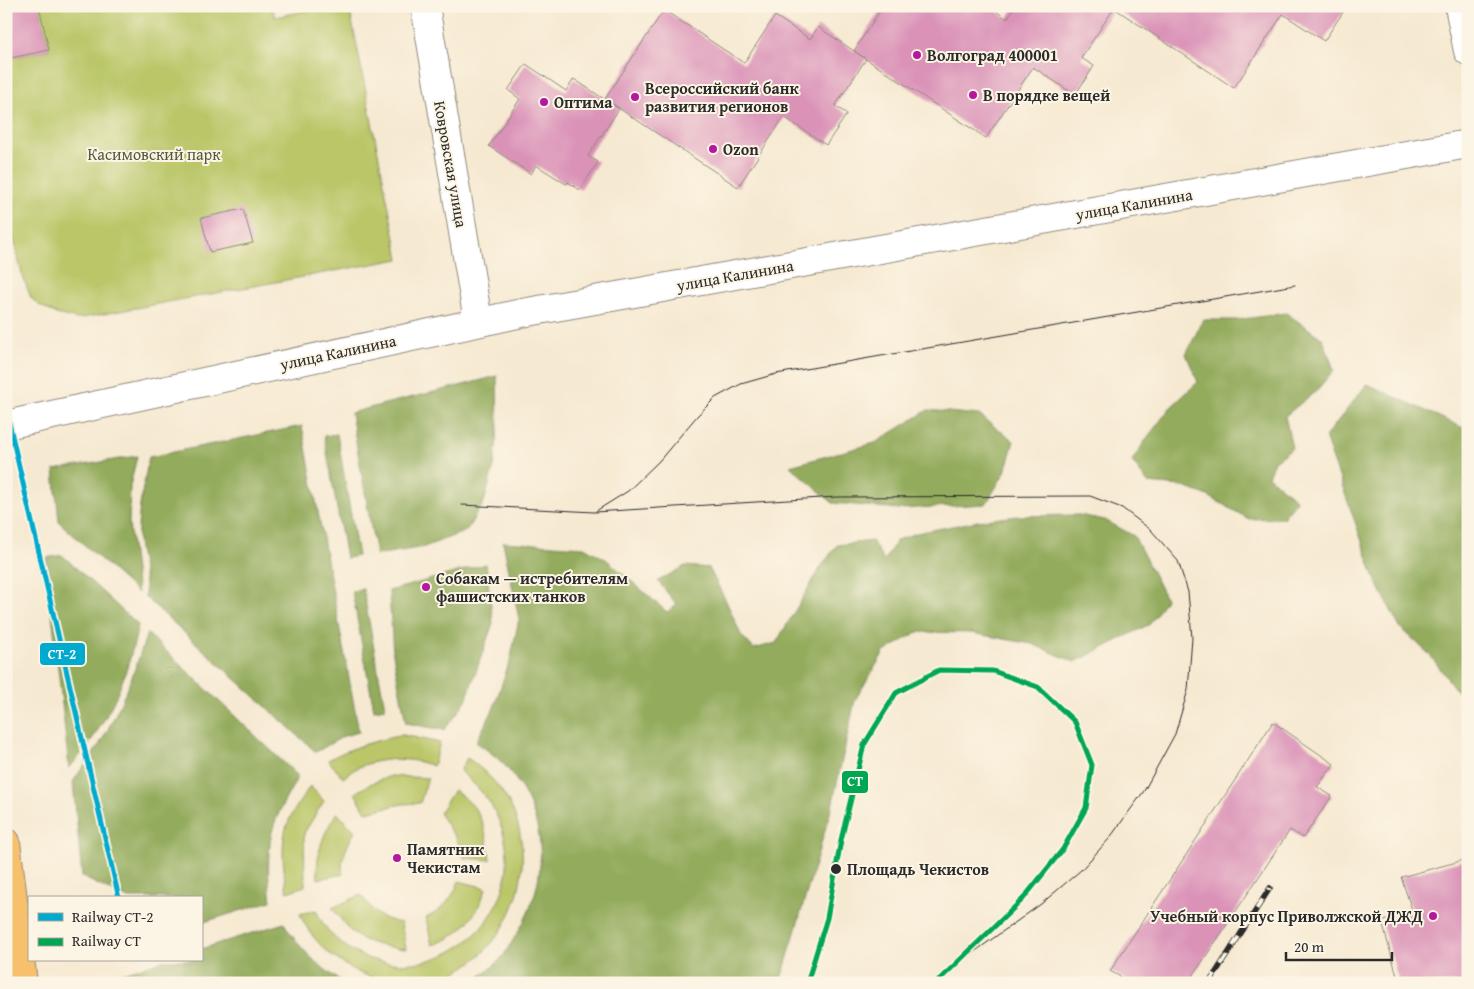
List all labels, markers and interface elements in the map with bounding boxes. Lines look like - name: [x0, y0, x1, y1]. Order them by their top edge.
- place label: Волгоград 400001: [927, 43, 1058, 67]
- marker: Волгоград 400001: [911, 49, 923, 61]
- place label: Всероссийский банк развития регионов: [645, 76, 799, 118]
- place label: В порядке вещей: [983, 83, 1110, 107]
- marker: В порядке вещей: [967, 89, 979, 101]
- place label: Оптима: [554, 90, 613, 114]
- marker: Всероссийский банк развития регионов: [629, 91, 641, 103]
- marker: Оптима: [538, 96, 550, 108]
- street label: Ковровская улица: [428, 99, 474, 230]
- place label: Ozon: [723, 137, 759, 161]
- park label: Касимовский парк: [87, 142, 221, 166]
- marker: Ozon: [707, 143, 719, 155]
- street label: улица Калинина: [1073, 182, 1195, 226]
- street label: улица Калинина: [674, 253, 796, 297]
- street label: улица Калинина: [277, 328, 399, 376]
- place label: Собакам — истребителям фашистских танков: [436, 566, 628, 608]
- marker: Собакам — истребителям фашистских танков: [420, 581, 432, 593]
- line badge: СТ-2: [39, 642, 86, 666]
- text: СТ-2: [48, 644, 76, 664]
- line badge: СТ: [841, 770, 869, 794]
- text: СТ: [847, 771, 864, 791]
- place label: Памятник Чекистам: [407, 837, 485, 879]
- marker: Памятник Чекистам: [391, 852, 403, 864]
- place label: Площадь Чекистов: [847, 857, 989, 881]
- marker: Площадь Чекистов: [829, 862, 843, 876]
- legend: [28, 896, 202, 962]
- place label: Учебный корпус Приволжской ДЖД: [1150, 904, 1423, 928]
- text: Railway СТ-2: [72, 906, 153, 927]
- marker: Учебный корпус Приволжской ДЖД: [1427, 910, 1439, 922]
- scale bar: [1286, 929, 1393, 961]
- text: Railway СТ: [72, 930, 142, 951]
- text: 20 m: [1294, 936, 1325, 957]

